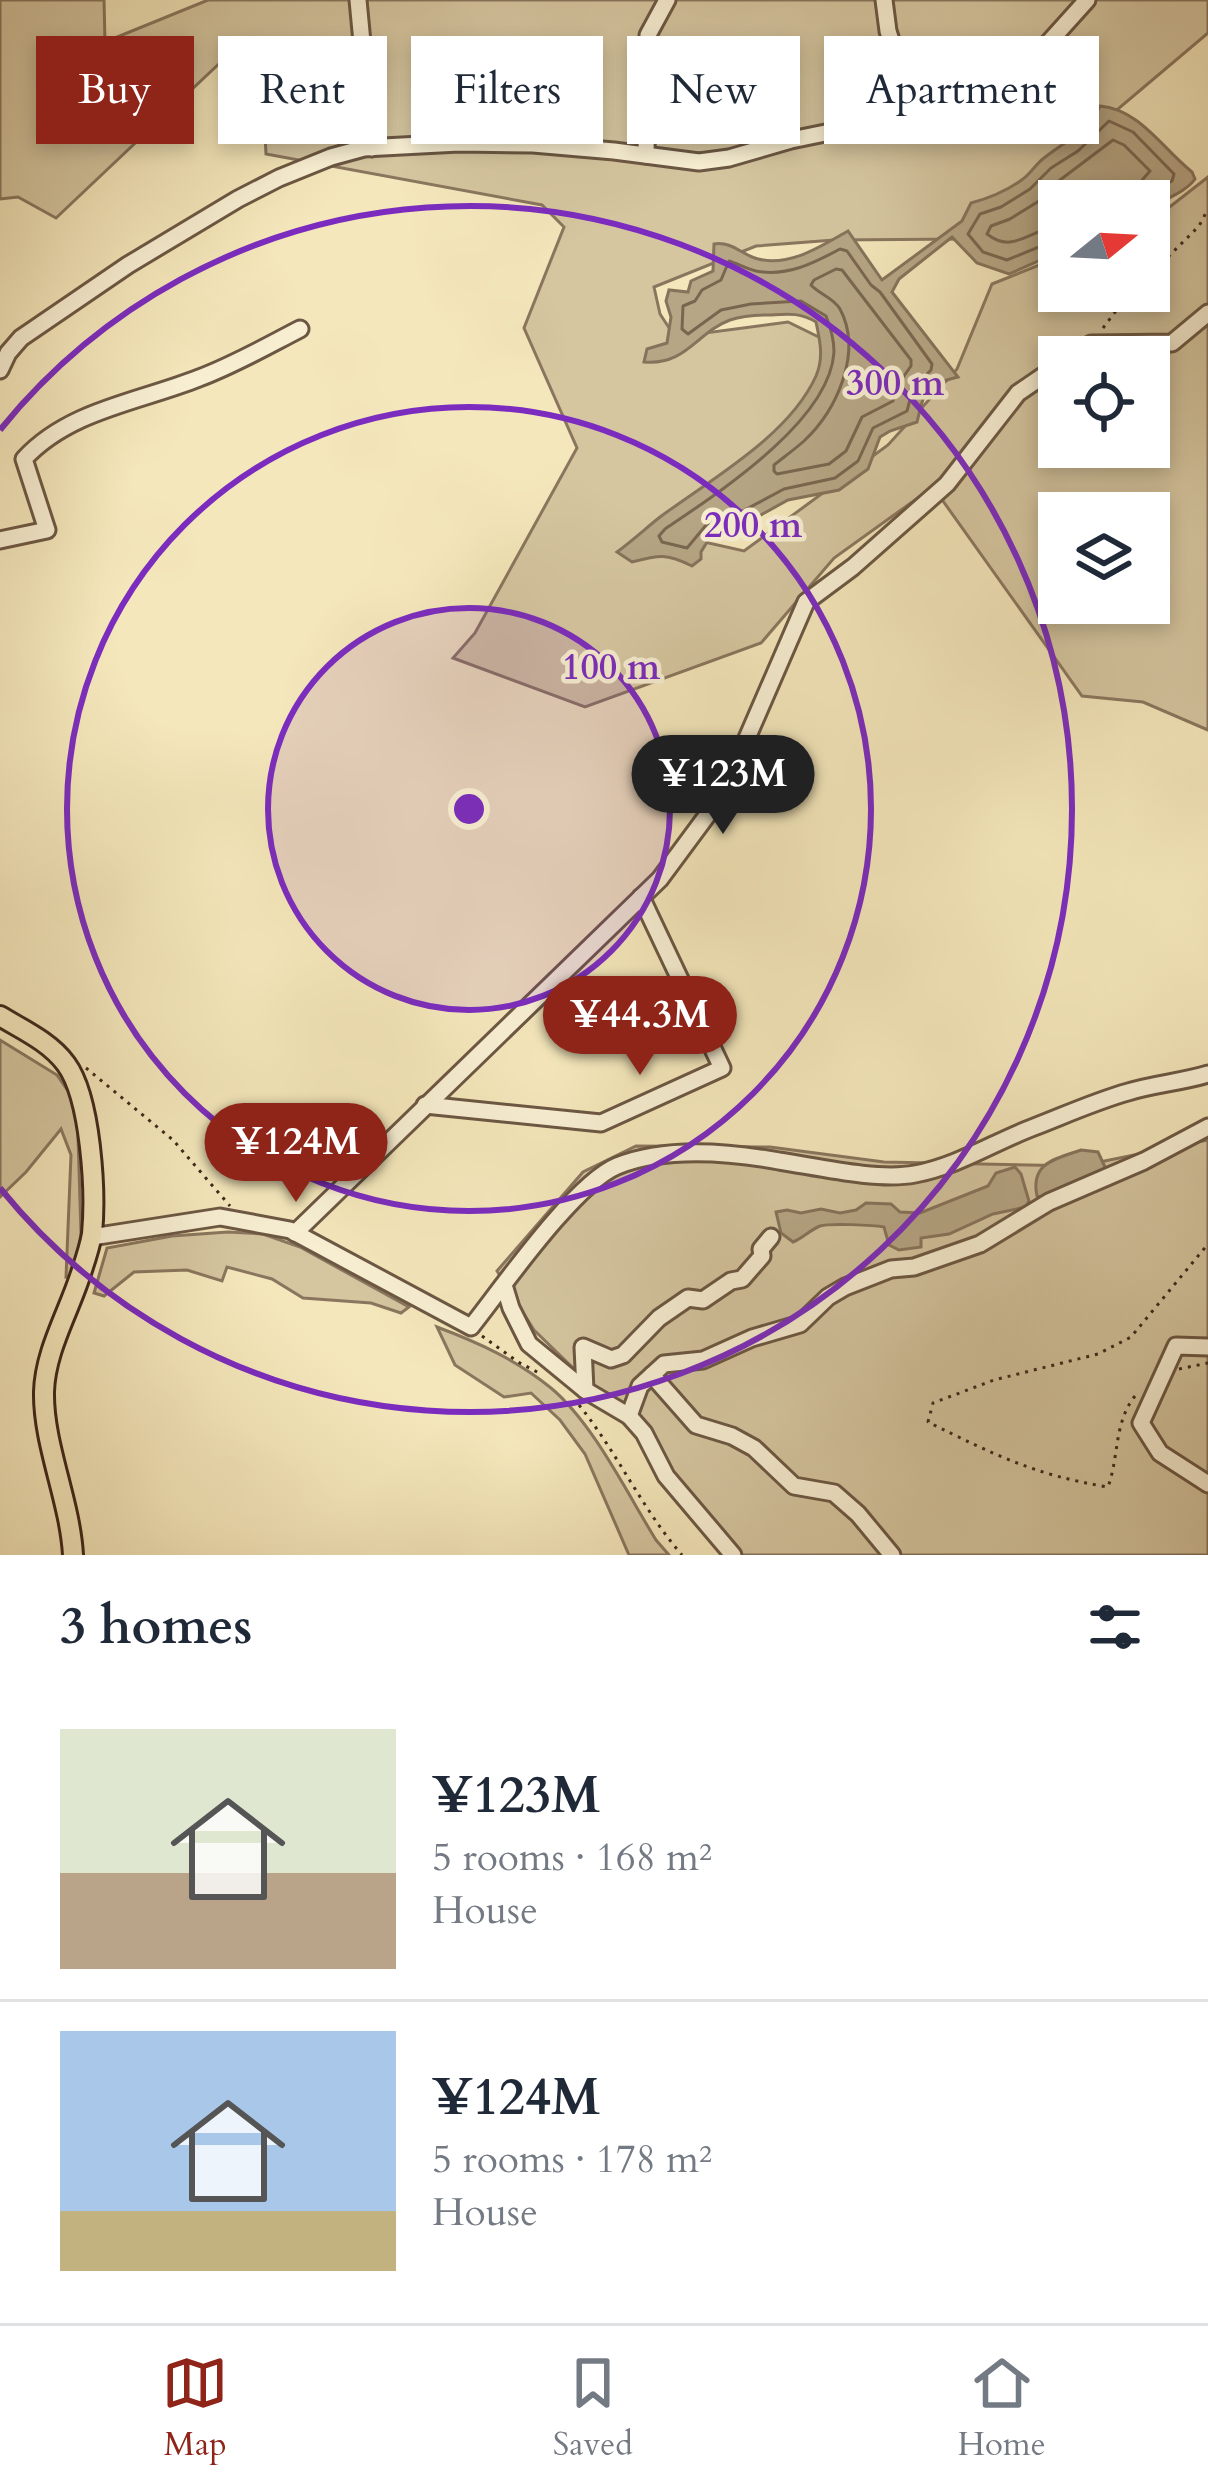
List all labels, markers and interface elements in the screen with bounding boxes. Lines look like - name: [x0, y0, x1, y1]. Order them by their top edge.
- chip: Buy: [36, 36, 194, 144]
- chip: Rent: [218, 36, 387, 144]
- chip: Filters: [411, 36, 603, 144]
- chip: New: [627, 36, 800, 144]
- chip: Apartment: [824, 36, 1099, 144]
- north arrow: [1038, 180, 1170, 312]
- map controls: [1038, 180, 1170, 624]
- button: locate: [1038, 336, 1170, 468]
- text: 300 m: [846, 359, 945, 408]
- button: layers: [1038, 492, 1170, 624]
- text: 200 m: [704, 501, 803, 550]
- text: 100 m: [562, 643, 661, 692]
- pin: ¥123M: [639, 735, 807, 837]
- text: ¥123M: [659, 747, 787, 800]
- centre of rings: [448, 788, 490, 830]
- pin: ¥44.3M: [542, 976, 738, 1078]
- text: ¥44.3M: [570, 988, 710, 1041]
- pin: ¥124M: [212, 1103, 380, 1205]
- text: ¥124M: [232, 1115, 360, 1168]
- text: 3 homes: [60, 1592, 252, 1662]
- icon: filters: [1082, 1594, 1148, 1660]
- text: ¥123M: [432, 1761, 601, 1831]
- icon: home: [156, 1777, 300, 1921]
- text: 5 rooms · 168 m²: [432, 1831, 712, 1884]
- text: House: [432, 1884, 538, 1937]
- text: ¥124M: [432, 2063, 601, 2133]
- icon: home: [156, 2079, 300, 2223]
- text: 5 rooms · 178 m²: [432, 2133, 712, 2186]
- text: House: [432, 2186, 538, 2239]
- tab: Map: [162, 2350, 228, 2467]
- tab: Saved: [553, 2350, 633, 2467]
- tab: Home: [957, 2350, 1046, 2467]

